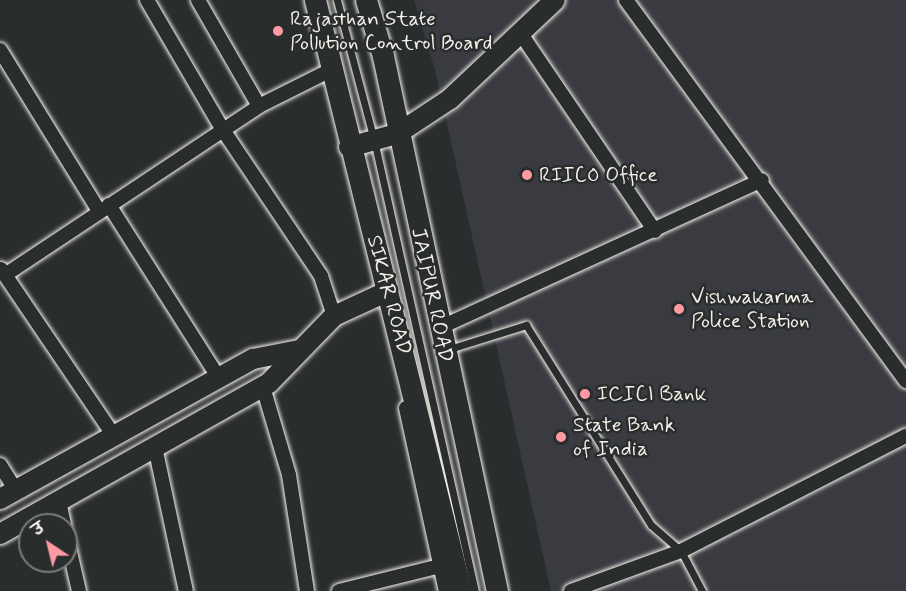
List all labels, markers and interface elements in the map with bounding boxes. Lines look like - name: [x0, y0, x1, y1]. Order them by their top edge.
- place label: Rajasthan State Pollution Control Board: [290, 6, 489, 56]
- marker: Rajasthan State Pollution Control Board: [271, 24, 285, 38]
- place label: RIICO Office: [539, 162, 658, 188]
- marker: RIICO Office: [520, 168, 534, 182]
- street label: JAIPUR ROAD: [405, 225, 459, 365]
- street label: SIKAR ROAD: [361, 232, 417, 358]
- place label: Vishwakarma Police Station: [691, 284, 813, 334]
- marker: Vishwakarma Police Station: [672, 302, 686, 316]
- place label: ICICI Bank: [597, 381, 706, 407]
- marker: ICICI Bank: [578, 387, 592, 401]
- place label: State Bank of India: [573, 412, 673, 462]
- marker: State Bank of India: [554, 430, 568, 444]
- north arrow: [18, 513, 78, 573]
- text: उ: [28, 518, 49, 541]

